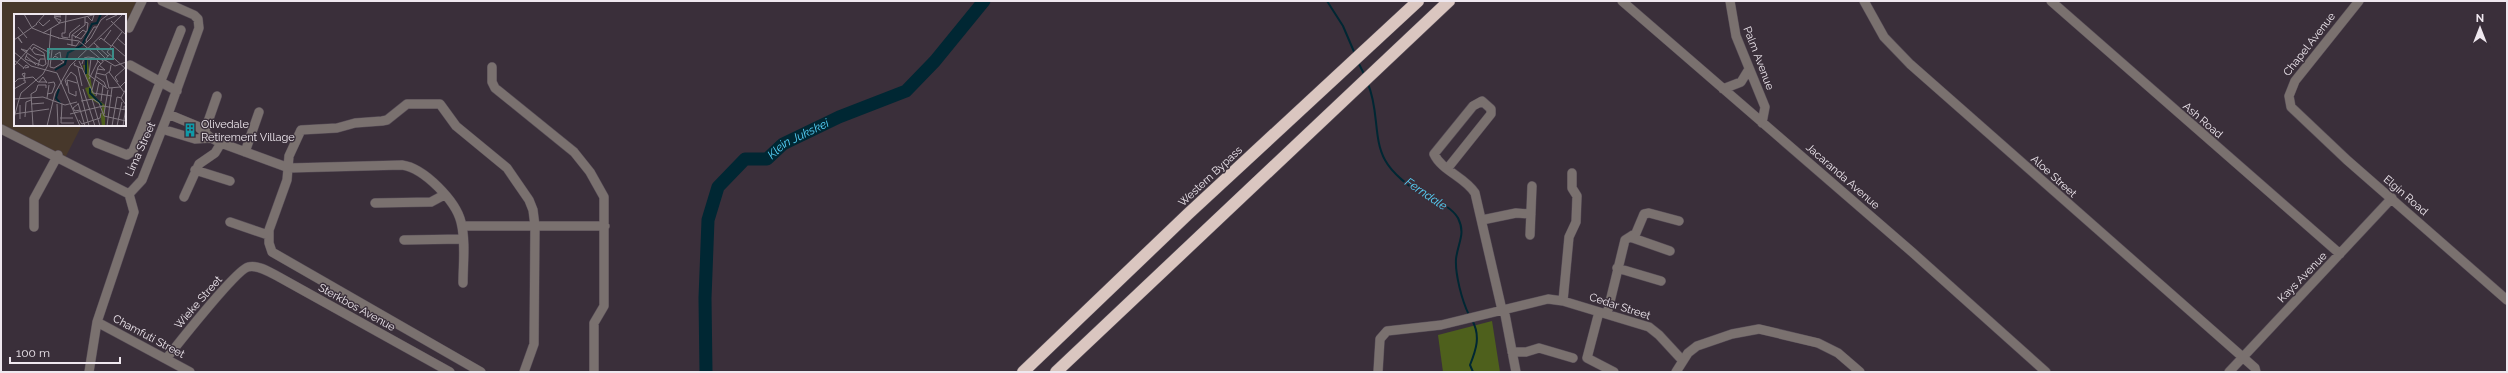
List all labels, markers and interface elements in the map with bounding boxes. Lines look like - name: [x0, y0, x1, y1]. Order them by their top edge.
- north arrow: [2460, 8, 2500, 48]
- street label: Chapel Avenue: [2281, 10, 2339, 79]
- text: N: [2476, 12, 2484, 25]
- inset map: [14, 14, 126, 126]
- street label: Palm Avenue: [1740, 25, 1777, 92]
- street label: Ash Road: [2180, 100, 2225, 141]
- water label: Klein Jukskei: [765, 116, 831, 162]
- place label: Olivedale Retirement Village: [201, 118, 295, 144]
- street label: Lima Street: [123, 120, 158, 178]
- building icon: Olivedale Retirement Village: [182, 122, 198, 138]
- street label: Jacaranda Avenue: [1803, 141, 1883, 212]
- street label: Western Bypass: [1176, 144, 1245, 209]
- street label: Aloe Street: [2028, 153, 2079, 200]
- street label: Elgin Road: [2381, 173, 2431, 218]
- water label: Ferndale: [1402, 175, 1450, 213]
- street label: Kays Avenue: [2275, 249, 2330, 305]
- street label: Wieke Street: [172, 273, 225, 331]
- street label: Sterkbos Avenue: [316, 281, 398, 334]
- street label: Cedar Street: [1588, 290, 1652, 323]
- street label: Chamfuti Street: [111, 312, 187, 361]
- scale bar: [10, 339, 120, 365]
- text: 100 m: [16, 346, 50, 360]

